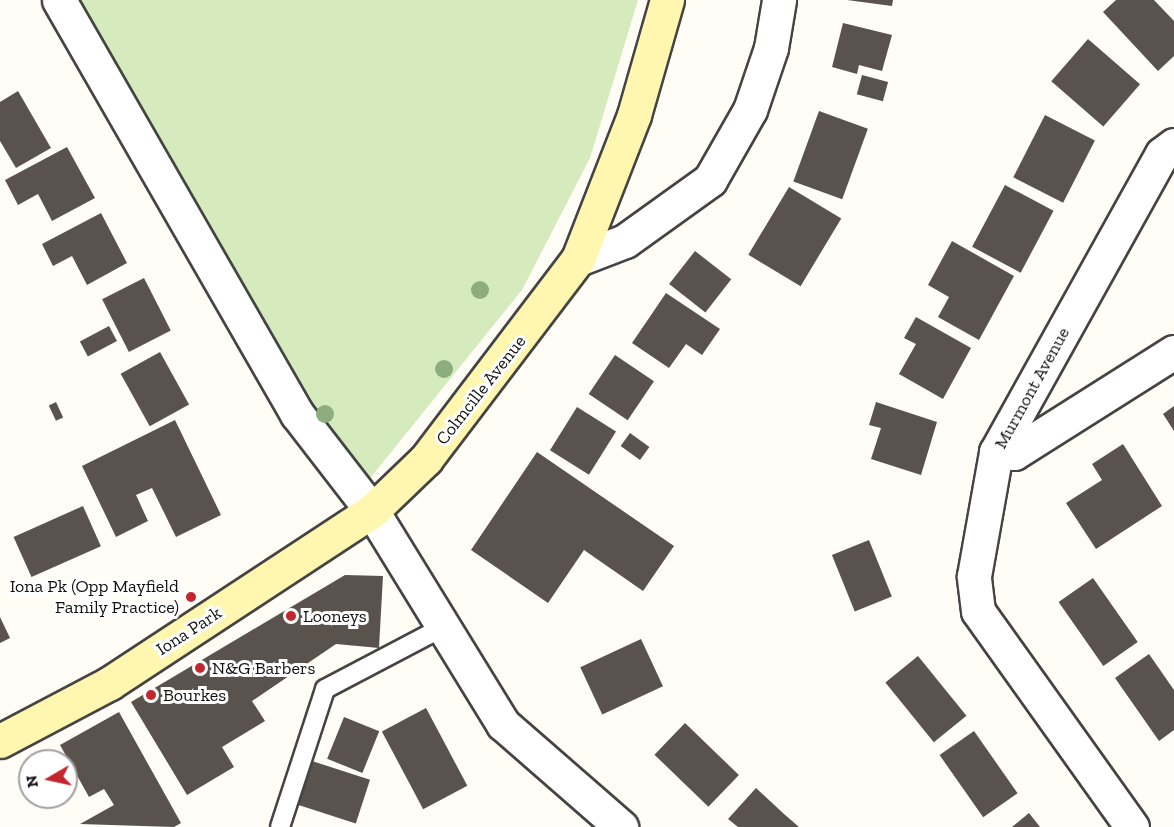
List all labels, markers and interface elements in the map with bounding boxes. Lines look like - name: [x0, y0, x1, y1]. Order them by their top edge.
- street label: Murmont Avenue: [990, 323, 1074, 453]
- street label: Colmcille Avenue: [431, 331, 531, 449]
- place label: Iona Pk (Opp Mayfield Family Practice): [10, 576, 179, 618]
- marker: Iona Pk (Opp Mayfield Family Practice): [184, 590, 198, 604]
- street label: Iona Park: [152, 602, 226, 660]
- place label: Looneys: [303, 605, 367, 627]
- marker: Looneys: [284, 609, 298, 623]
- place label: N&G Barbers: [212, 657, 315, 679]
- marker: N&G Barbers: [193, 661, 207, 675]
- place label: Bourkes: [163, 684, 226, 706]
- marker: Bourkes: [144, 688, 158, 702]
- north arrow: [18, 749, 78, 809]
- text: N: [21, 774, 42, 789]

